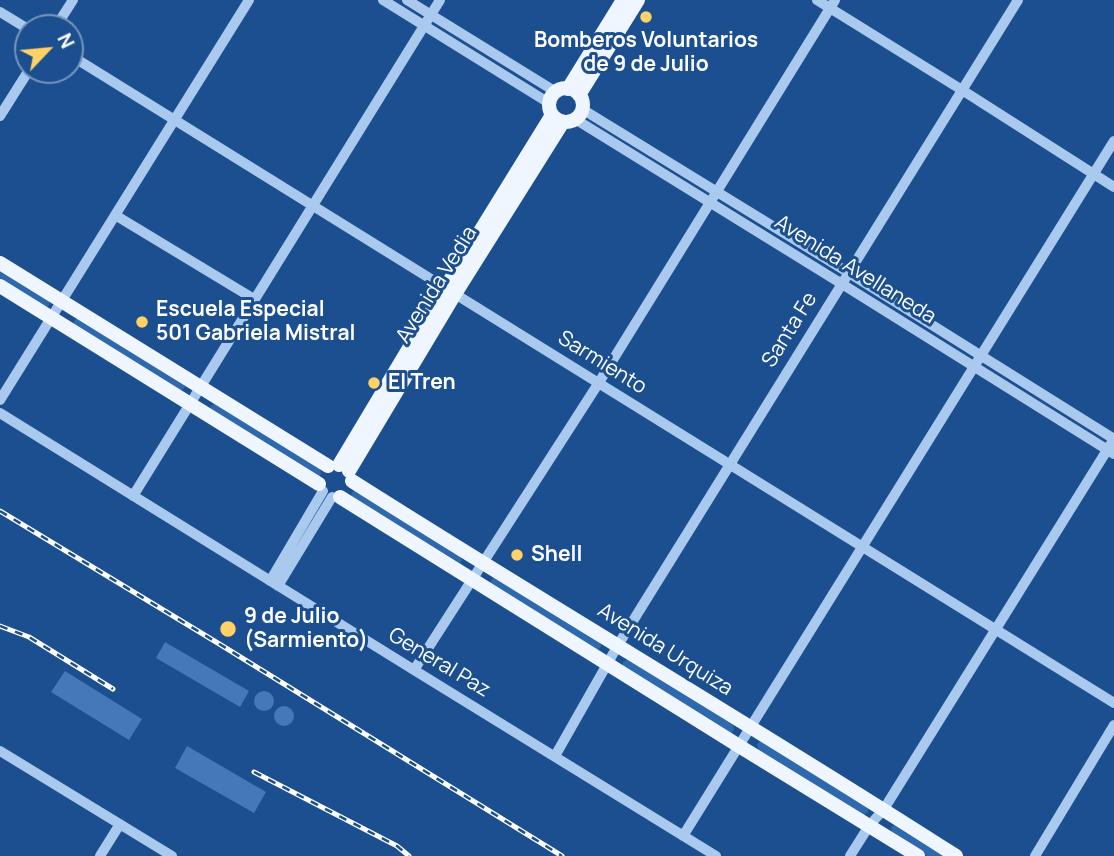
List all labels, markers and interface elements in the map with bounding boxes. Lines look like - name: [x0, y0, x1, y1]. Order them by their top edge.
- marker: Bomberos Voluntarios de 9 de Julio: [638, 9, 654, 25]
- north arrow: [14, 14, 84, 84]
- place label: Bomberos Voluntarios de 9 de Julio: [534, 28, 758, 78]
- text: N: [51, 29, 81, 53]
- street label: Avenida Avellaneda: [770, 210, 940, 330]
- street label: Avenida Vedia: [391, 222, 483, 348]
- street label: Santa Fe: [757, 288, 823, 372]
- place label: Escuela Especial 501 Gabriela Mistral: [156, 297, 355, 347]
- marker: Escuela Especial 501 Gabriela Mistral: [134, 314, 150, 330]
- street label: Sarmiento: [553, 326, 651, 400]
- place label: El Tren: [388, 370, 456, 396]
- marker: El Tren: [366, 375, 382, 391]
- place label: Shell: [531, 542, 582, 568]
- marker: Shell: [509, 547, 525, 563]
- street label: Avenida Urquiza: [593, 598, 737, 702]
- place label: 9 de Julio (Sarmiento): [244, 604, 368, 654]
- marker: 9 de Julio (Sarmiento): [218, 619, 238, 639]
- street label: General Paz: [384, 623, 494, 703]

